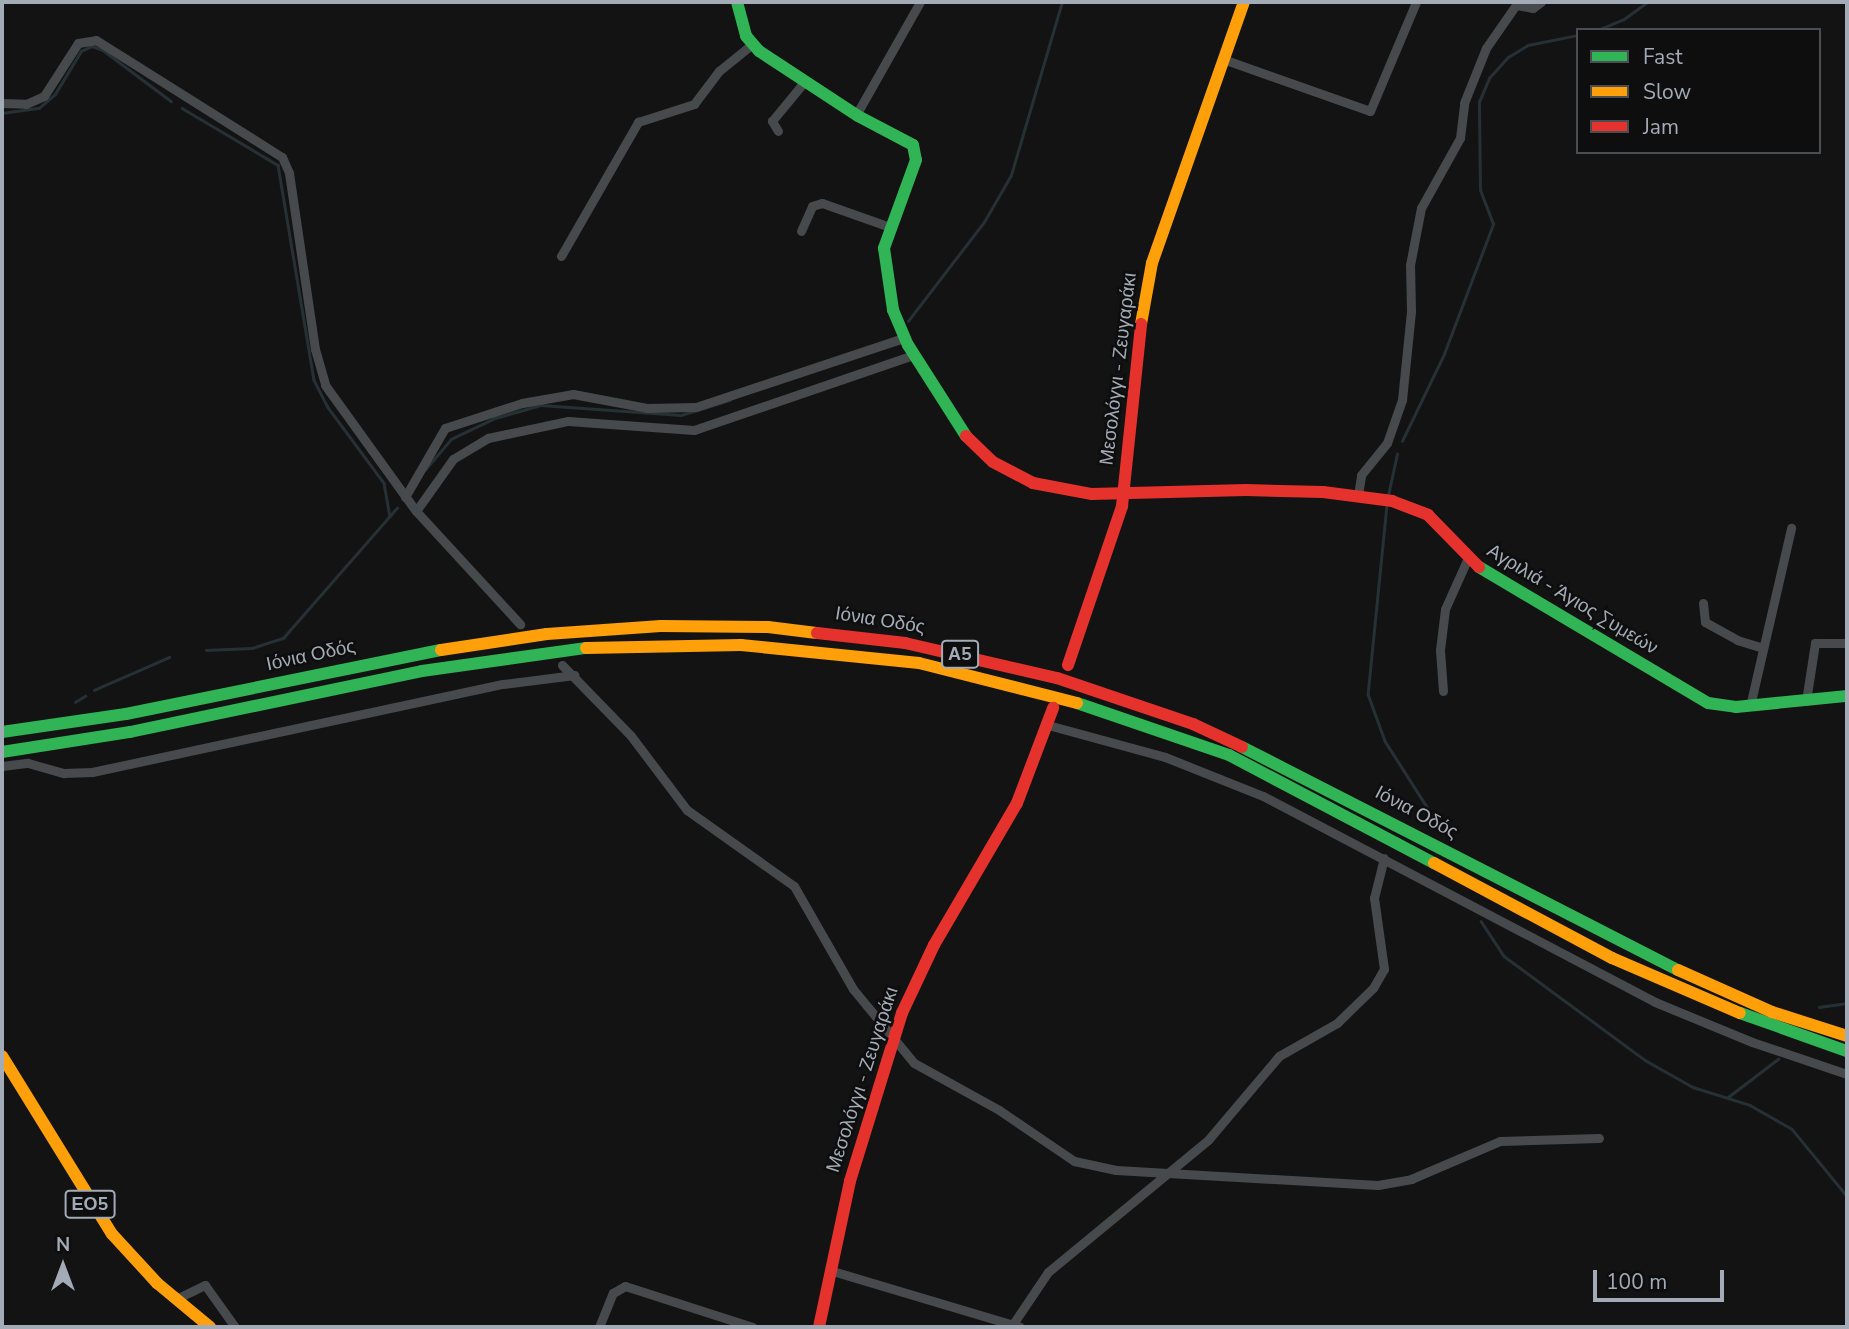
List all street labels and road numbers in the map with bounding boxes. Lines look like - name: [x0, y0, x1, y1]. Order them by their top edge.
- street label: Μεσολόγγι - Ζευγαράκι: [1096, 272, 1142, 466]
- street label: Αγριλιά - Άγιος Συμεών: [1482, 540, 1662, 660]
- street label: Ιόνια Οδός: [834, 603, 926, 639]
- street label: Ιόνια Οδός: [264, 635, 358, 677]
- road number: Α5: [941, 640, 979, 668]
- street label: Ιόνια Οδός: [1371, 782, 1461, 844]
- street label: Μεσολόγγι - Ζευγαράκι: [822, 984, 904, 1176]
- road number: ΕΟ5: [64, 1190, 116, 1218]

